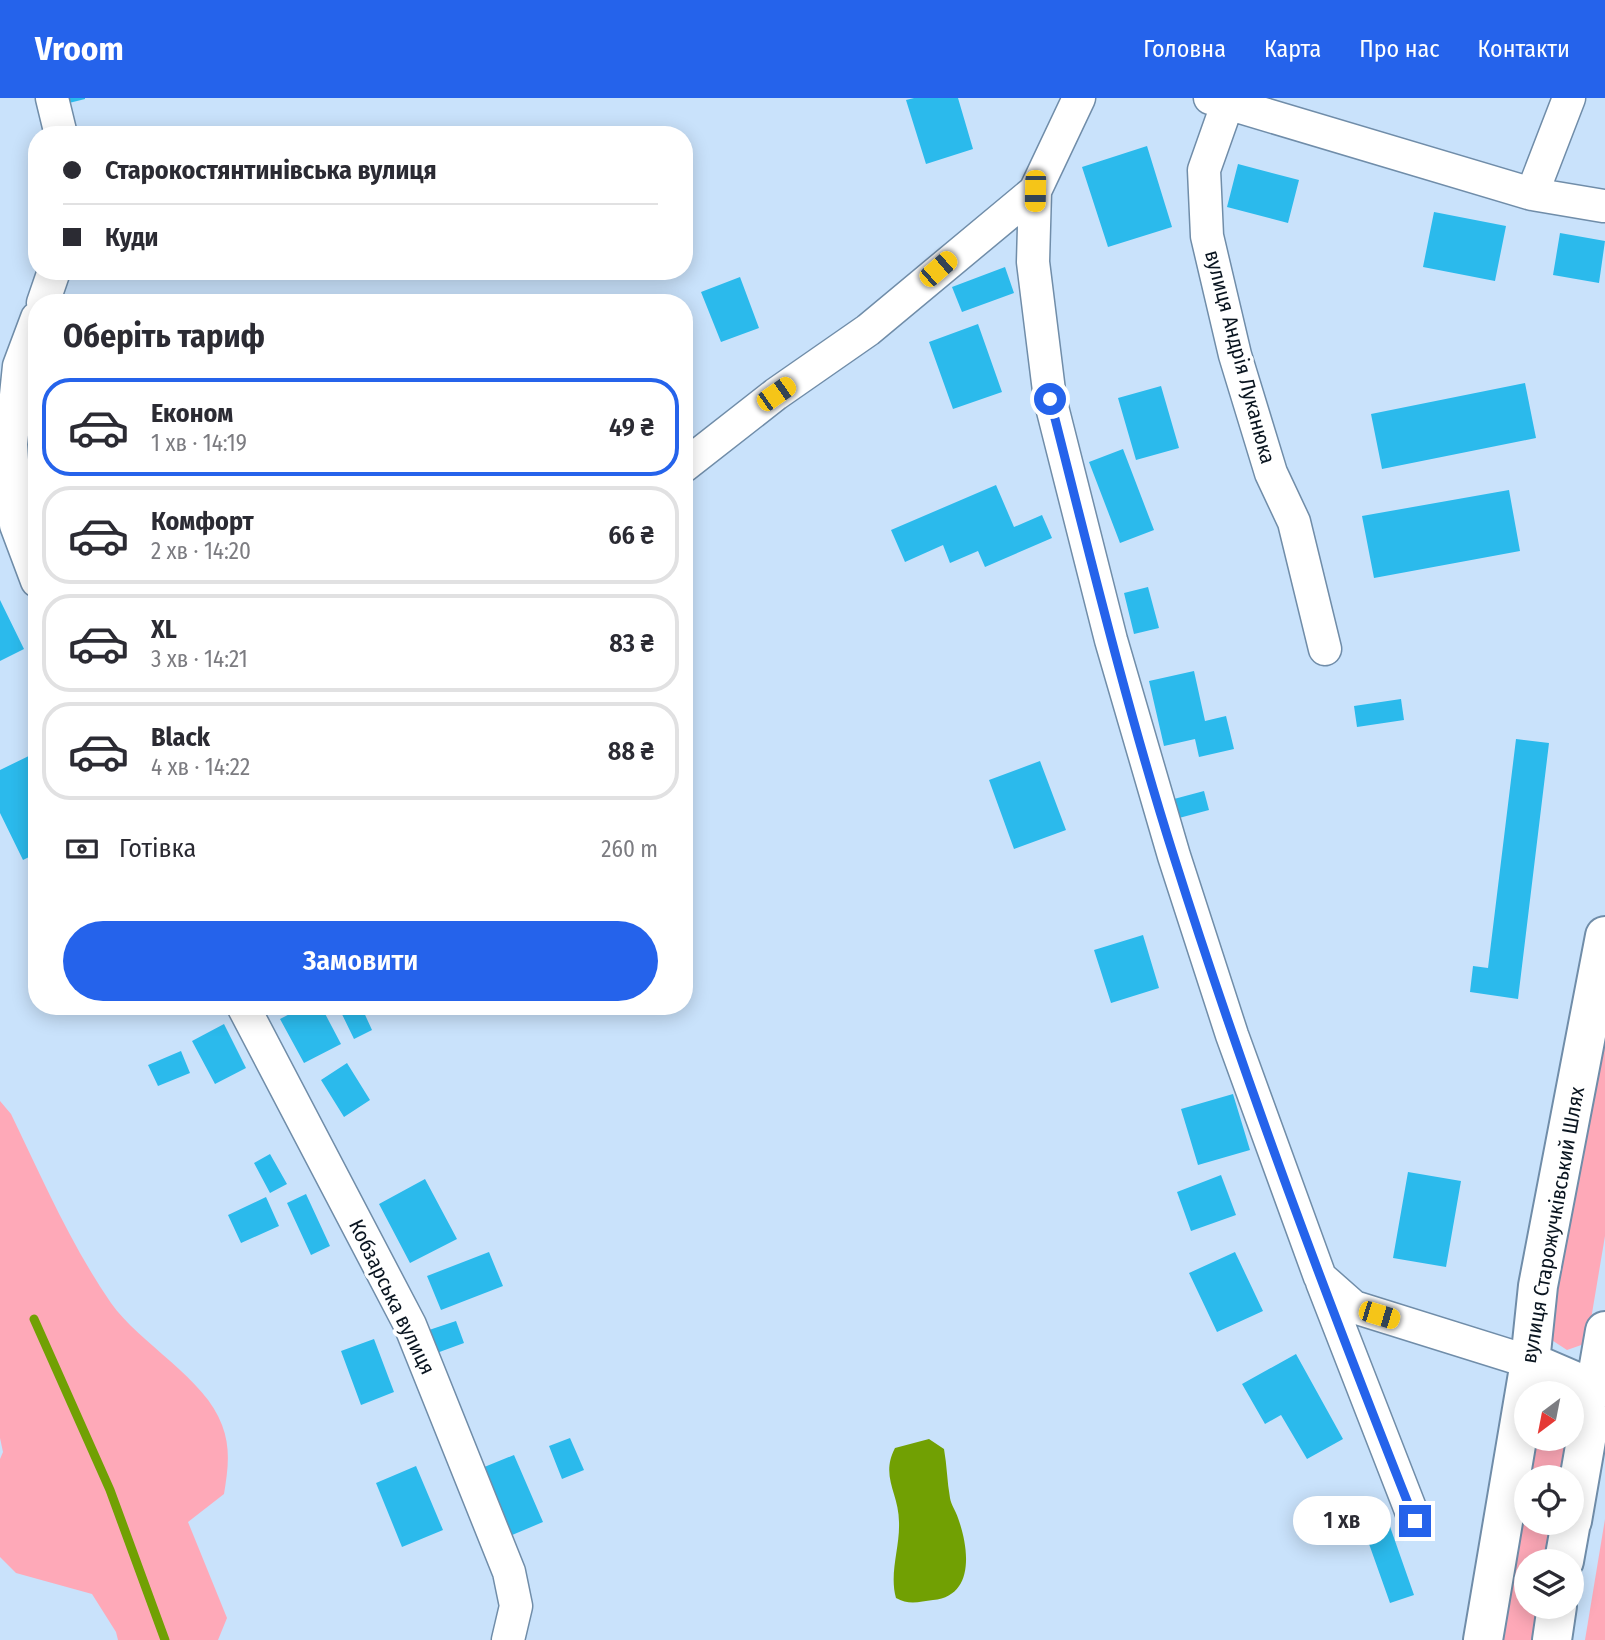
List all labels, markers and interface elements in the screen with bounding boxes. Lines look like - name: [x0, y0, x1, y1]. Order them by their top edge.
- text: Vroom: [35, 29, 124, 69]
- text: Головна: [1143, 35, 1226, 63]
- text: Карта: [1264, 35, 1321, 63]
- text: Про нас: [1359, 35, 1440, 63]
- text: Контакти: [1478, 35, 1570, 63]
- text: Старокостянтинівська вулиця: [105, 155, 437, 186]
- car: [1025, 170, 1046, 212]
- text: Куди: [105, 222, 158, 253]
- car: [916, 247, 961, 291]
- street label: вулиця Андрія Луканюка: [1199, 247, 1281, 467]
- text: Оберіть тариф: [63, 317, 265, 355]
- car: [753, 373, 800, 415]
- route start: [1034, 383, 1066, 415]
- icon: car: [67, 396, 130, 459]
- text: Економ: [151, 398, 233, 429]
- text: 49 ₴: [609, 412, 654, 443]
- text: 1 хв · 14:19: [151, 429, 247, 457]
- icon: car: [67, 504, 130, 567]
- text: Комфорт: [151, 506, 254, 537]
- text: 66 ₴: [608, 520, 654, 551]
- text: 2 хв · 14:20: [151, 537, 251, 565]
- icon: car: [67, 612, 130, 675]
- text: XL: [151, 614, 177, 645]
- text: 83 ₴: [609, 628, 654, 659]
- text: 3 хв · 14:21: [151, 645, 248, 673]
- icon: car: [67, 720, 130, 783]
- text: Black: [151, 722, 210, 753]
- text: 88 ₴: [608, 736, 654, 767]
- text: 4 хв · 14:22: [151, 753, 250, 781]
- icon: cash: [63, 830, 101, 868]
- text: Готівка: [119, 833, 196, 864]
- text: 260 m: [601, 835, 658, 863]
- button: Замовити: [63, 921, 658, 1001]
- street label: вулиця Старожучківський Шлях: [1516, 1084, 1590, 1365]
- street label: Кобзарська вулиця: [343, 1215, 441, 1379]
- car: [1356, 1299, 1403, 1331]
- north arrow: [1514, 1381, 1584, 1451]
- map controls: [1514, 1381, 1584, 1619]
- button: locate: [1514, 1465, 1584, 1535]
- callout: 1 хв: [1292, 1496, 1390, 1546]
- route end: [1399, 1505, 1431, 1537]
- text: 1 хв: [1324, 1506, 1360, 1534]
- button: layers: [1514, 1549, 1584, 1619]

